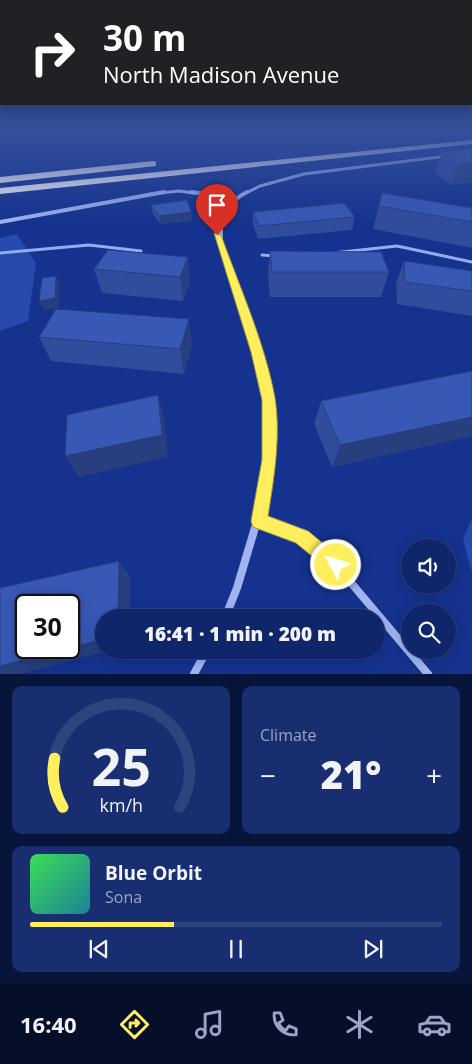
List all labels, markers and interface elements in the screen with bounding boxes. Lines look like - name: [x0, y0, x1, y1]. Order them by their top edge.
- text: 30 m: [103, 14, 186, 61]
- icon: right: [20, 20, 85, 85]
- text: North Madison Avenue: [103, 59, 339, 89]
- pin: [196, 184, 238, 235]
- icon: arrive: [203, 191, 231, 219]
- position arrow: [309, 538, 361, 590]
- map controls: [401, 539, 456, 659]
- button: sound: [401, 539, 456, 594]
- speed limit sign: 30: [15, 594, 80, 659]
- button: search: [401, 604, 456, 659]
- text: 16:41 · 1 min · 200 m: [144, 621, 336, 647]
- text: Climate: [260, 724, 317, 746]
- text: 25: [91, 730, 151, 801]
- text: 21°: [321, 748, 381, 800]
- text: −: [260, 756, 276, 794]
- text: +: [426, 756, 442, 794]
- text: km/h: [99, 793, 143, 817]
- text: Blue Orbit: [105, 860, 202, 886]
- text: Sona: [105, 886, 142, 908]
- icon: previous: [85, 935, 113, 963]
- icon: pause: [222, 935, 250, 963]
- icon: next: [359, 935, 387, 963]
- icon: directions: [117, 1007, 152, 1042]
- icon: music: [192, 1007, 227, 1042]
- icon: phone: [267, 1007, 302, 1042]
- icon: climate: [342, 1007, 377, 1042]
- icon: car: [417, 1007, 452, 1042]
- text: 16:40: [20, 1009, 77, 1039]

